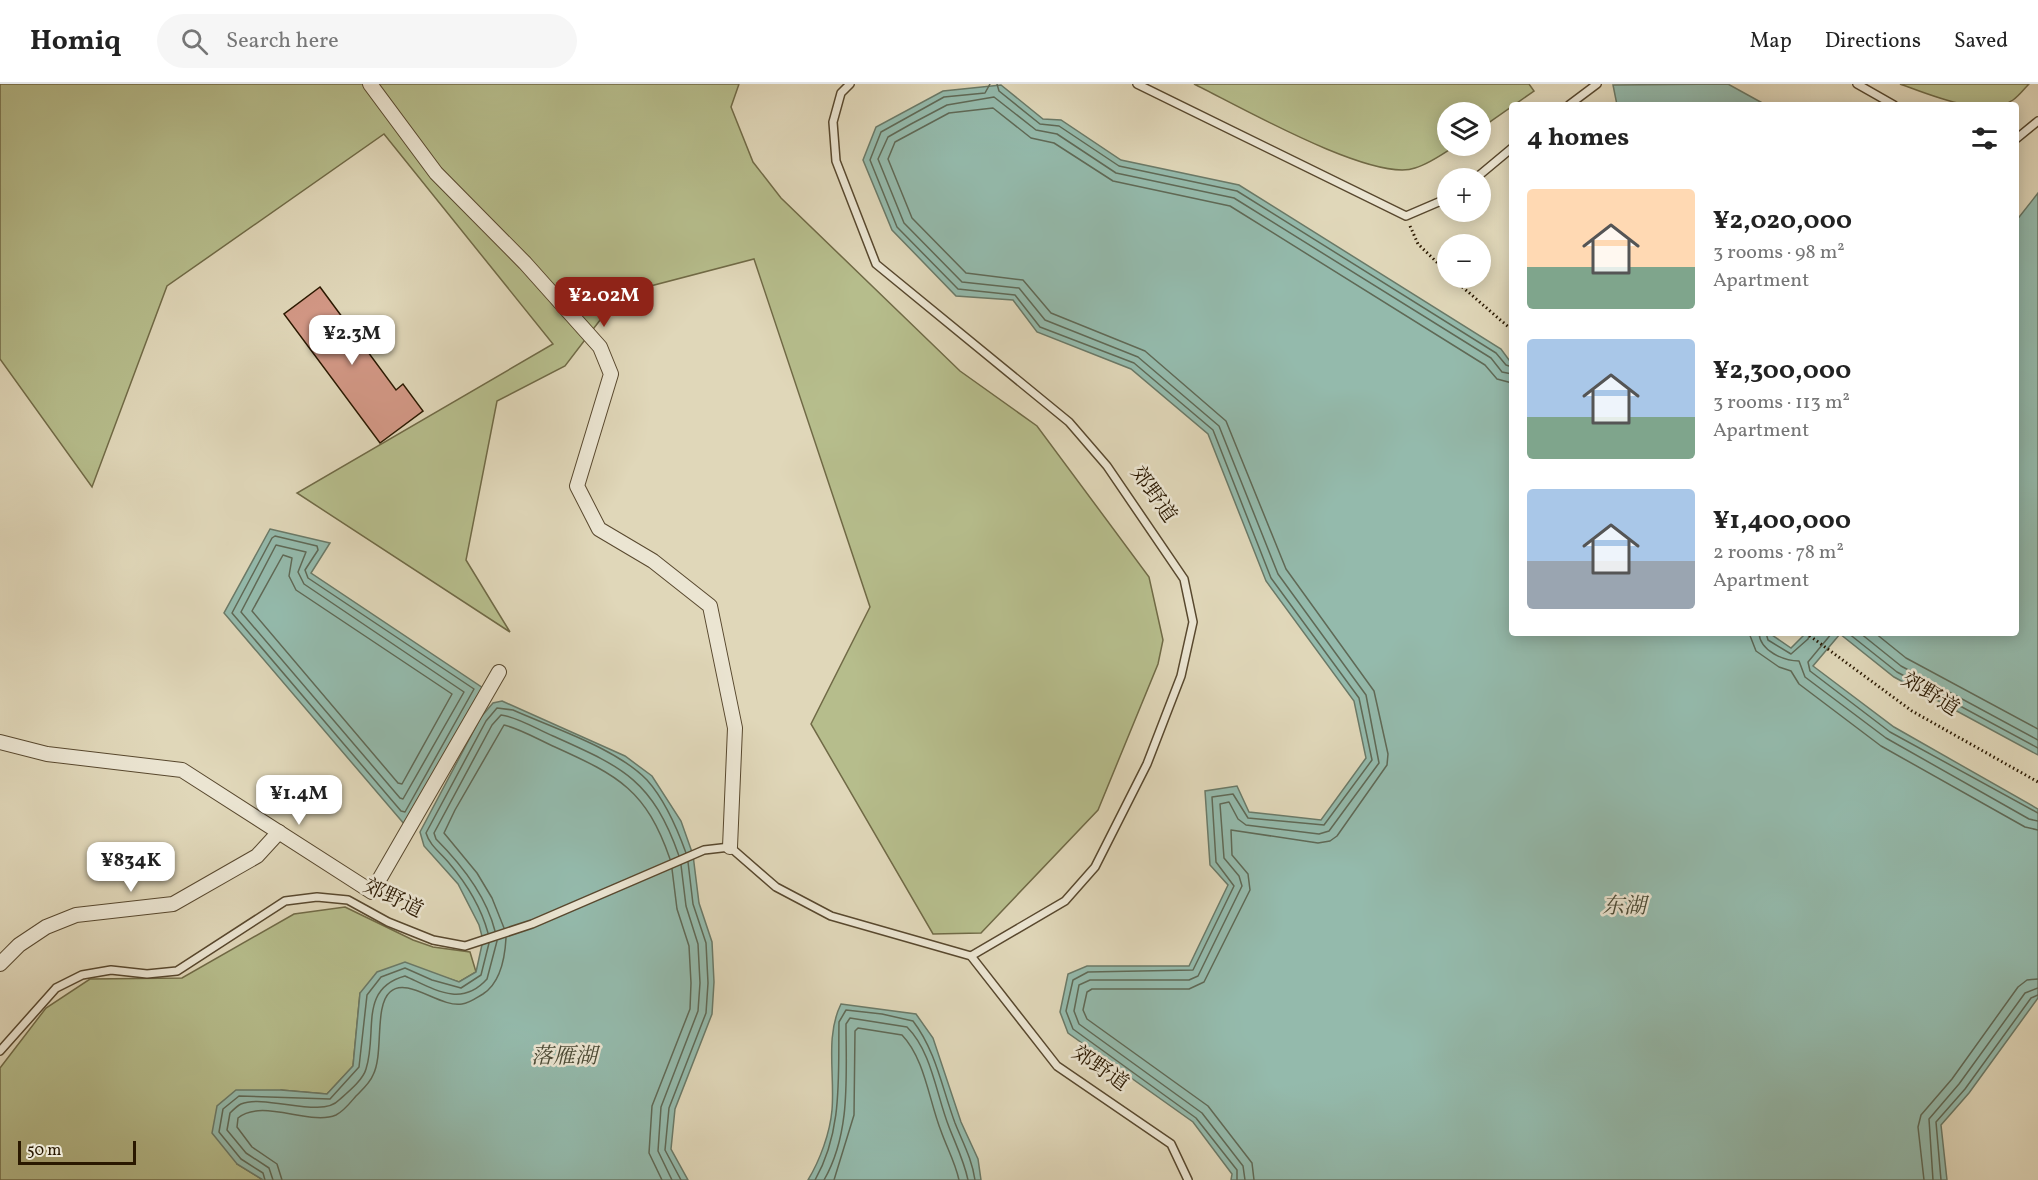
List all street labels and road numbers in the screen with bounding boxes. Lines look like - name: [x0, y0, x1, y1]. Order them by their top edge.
- street label: 郊野道: [1123, 461, 1183, 529]
- street label: 郊野道: [1896, 666, 1964, 724]
- street label: 郊野道: [358, 872, 428, 926]
- street label: 郊野道: [1066, 1039, 1134, 1099]

